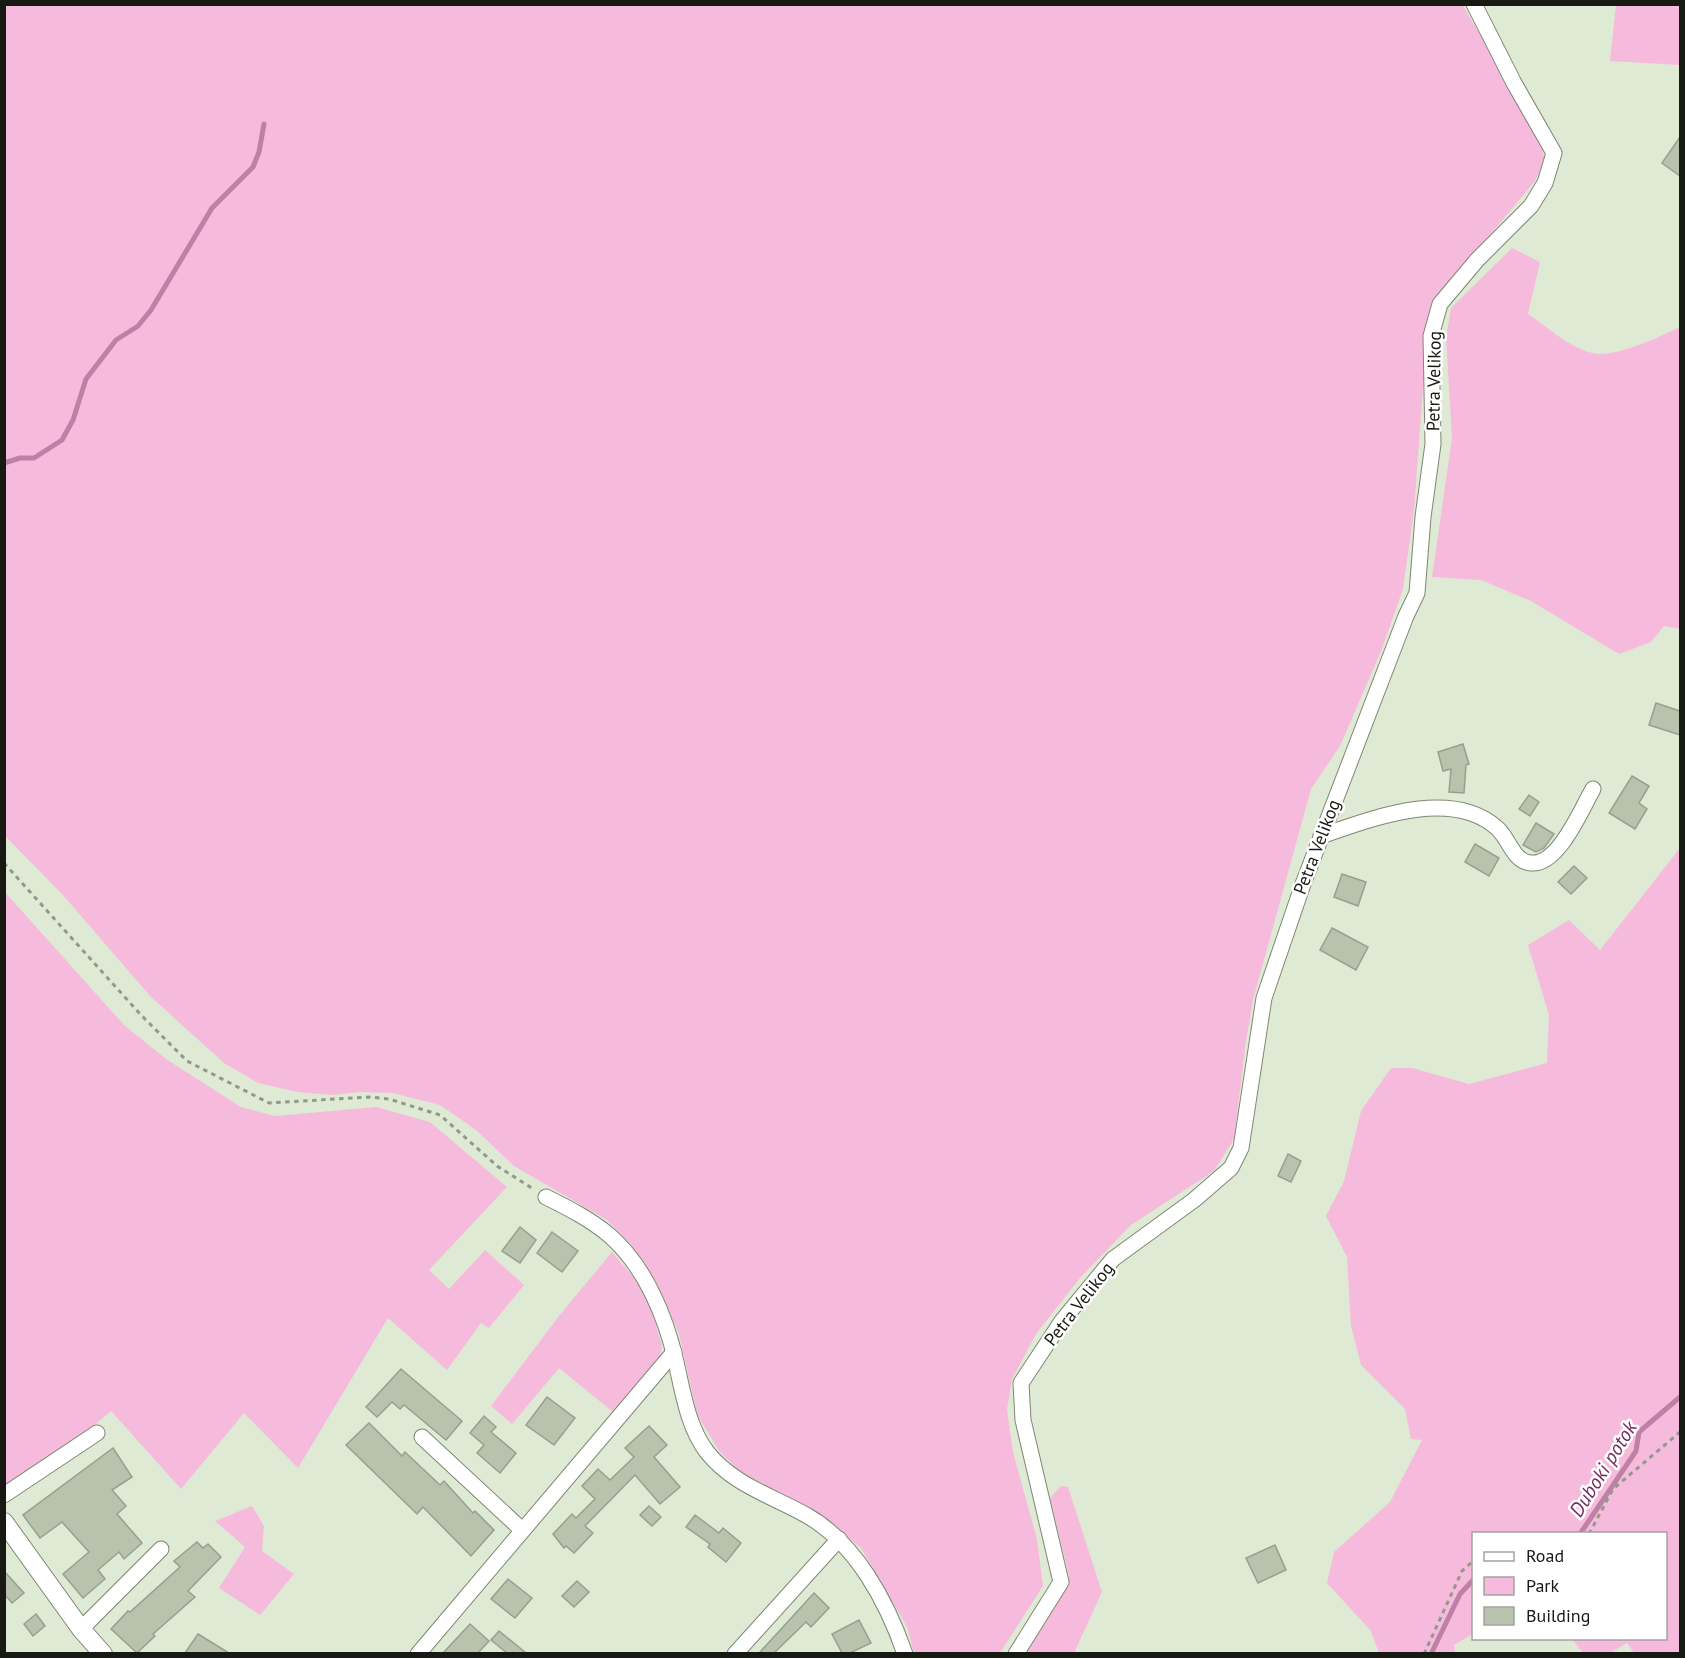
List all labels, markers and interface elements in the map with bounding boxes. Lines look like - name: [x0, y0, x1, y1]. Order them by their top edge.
- street label: Petra Velikog: [1421, 331, 1446, 431]
- street label: Petra Velikog: [1288, 796, 1345, 898]
- street label: Petra Velikog: [1039, 1257, 1118, 1350]
- water label: Duboki potok: [1563, 1416, 1643, 1522]
- legend: [1472, 1532, 1667, 1640]
- text: Road: [1526, 1544, 1564, 1567]
- text: Park: [1526, 1574, 1559, 1597]
- text: Building: [1526, 1604, 1590, 1627]

